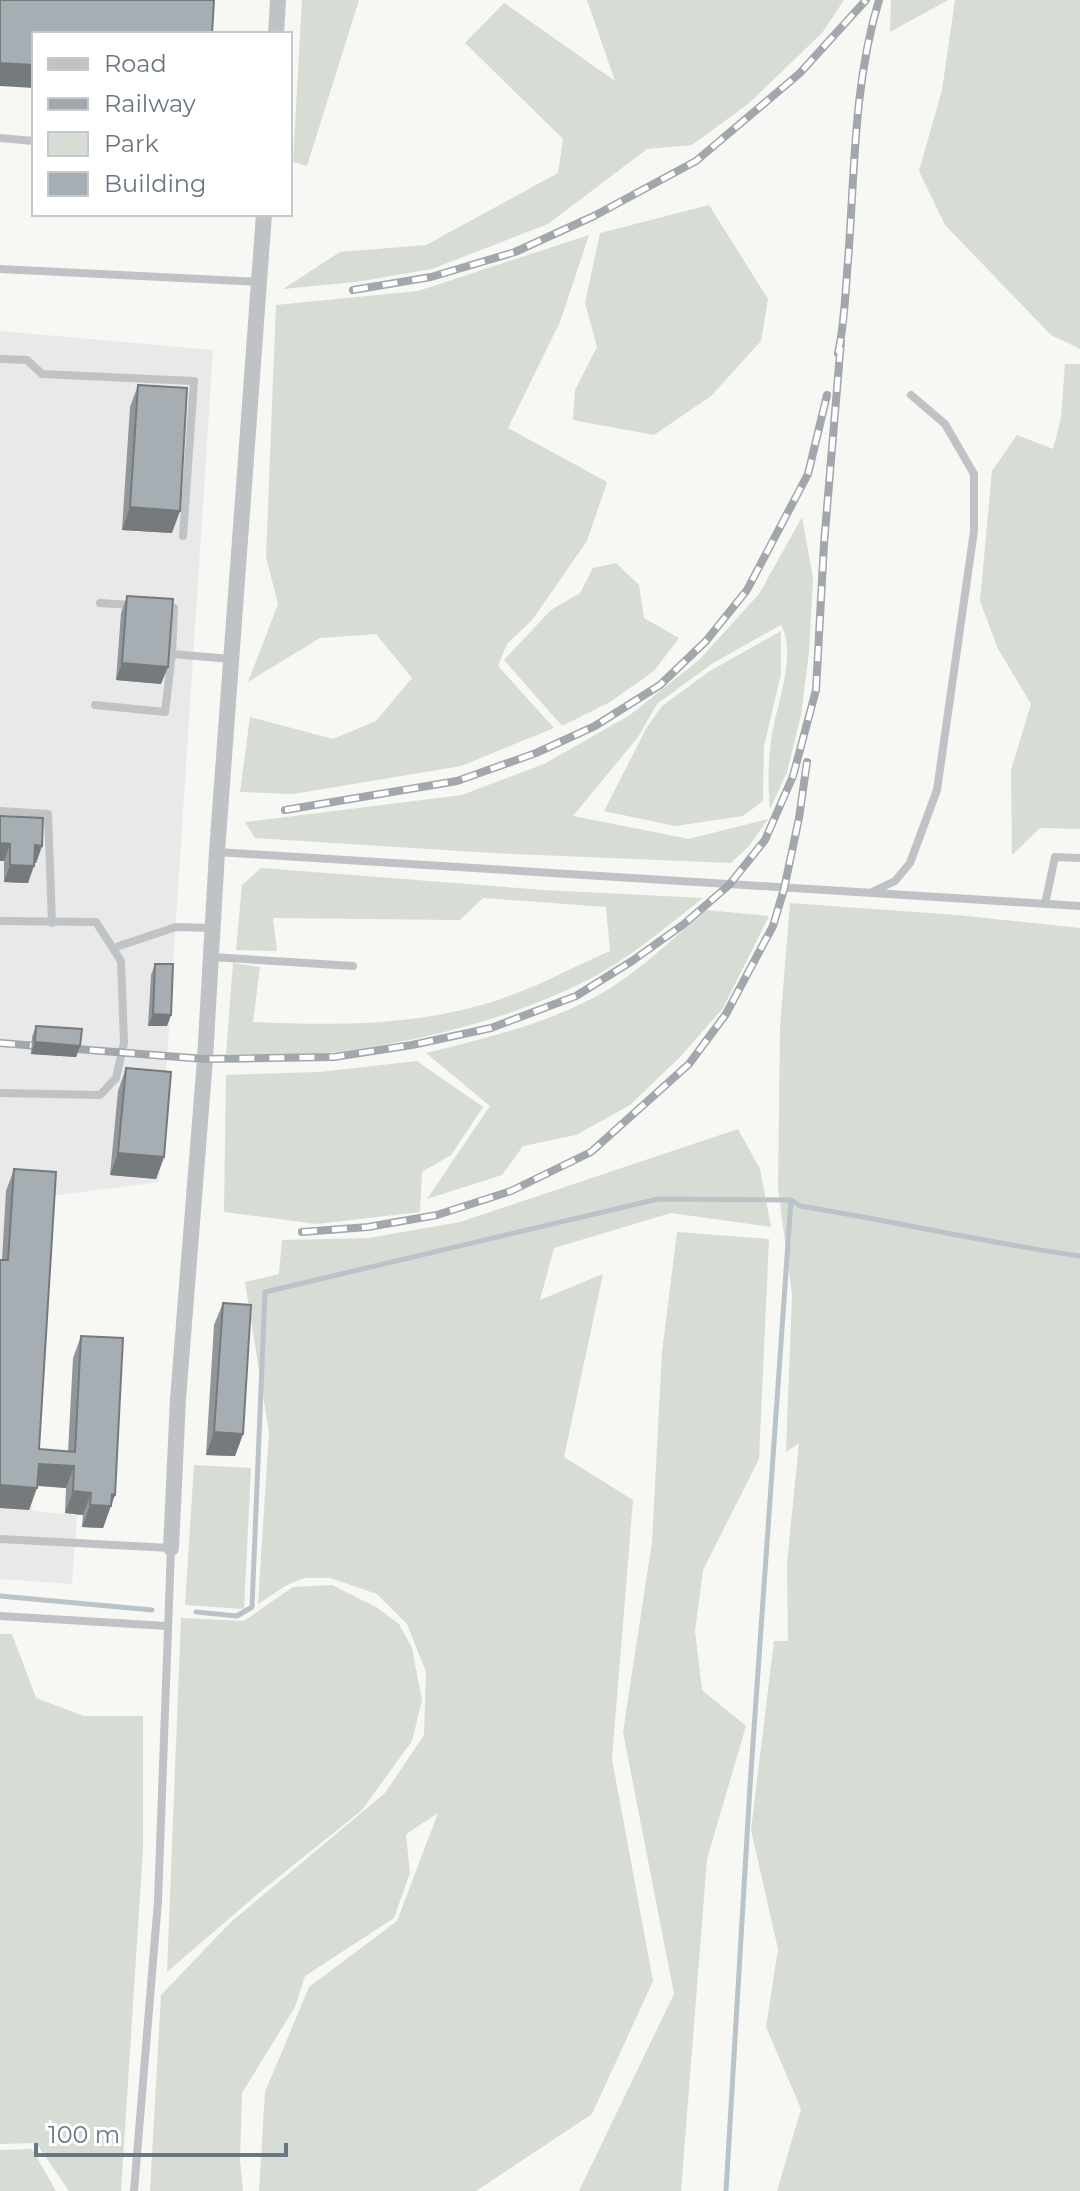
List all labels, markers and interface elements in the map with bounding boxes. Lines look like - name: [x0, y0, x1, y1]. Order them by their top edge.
- legend: [32, 32, 292, 216]
- text: Road: [104, 49, 167, 78]
- text: Railway: [104, 89, 196, 118]
- text: Park: [104, 129, 159, 158]
- text: Building: [104, 169, 207, 198]
- scale bar: [36, 2107, 286, 2157]
- text: 100 m: [48, 2120, 120, 2149]

